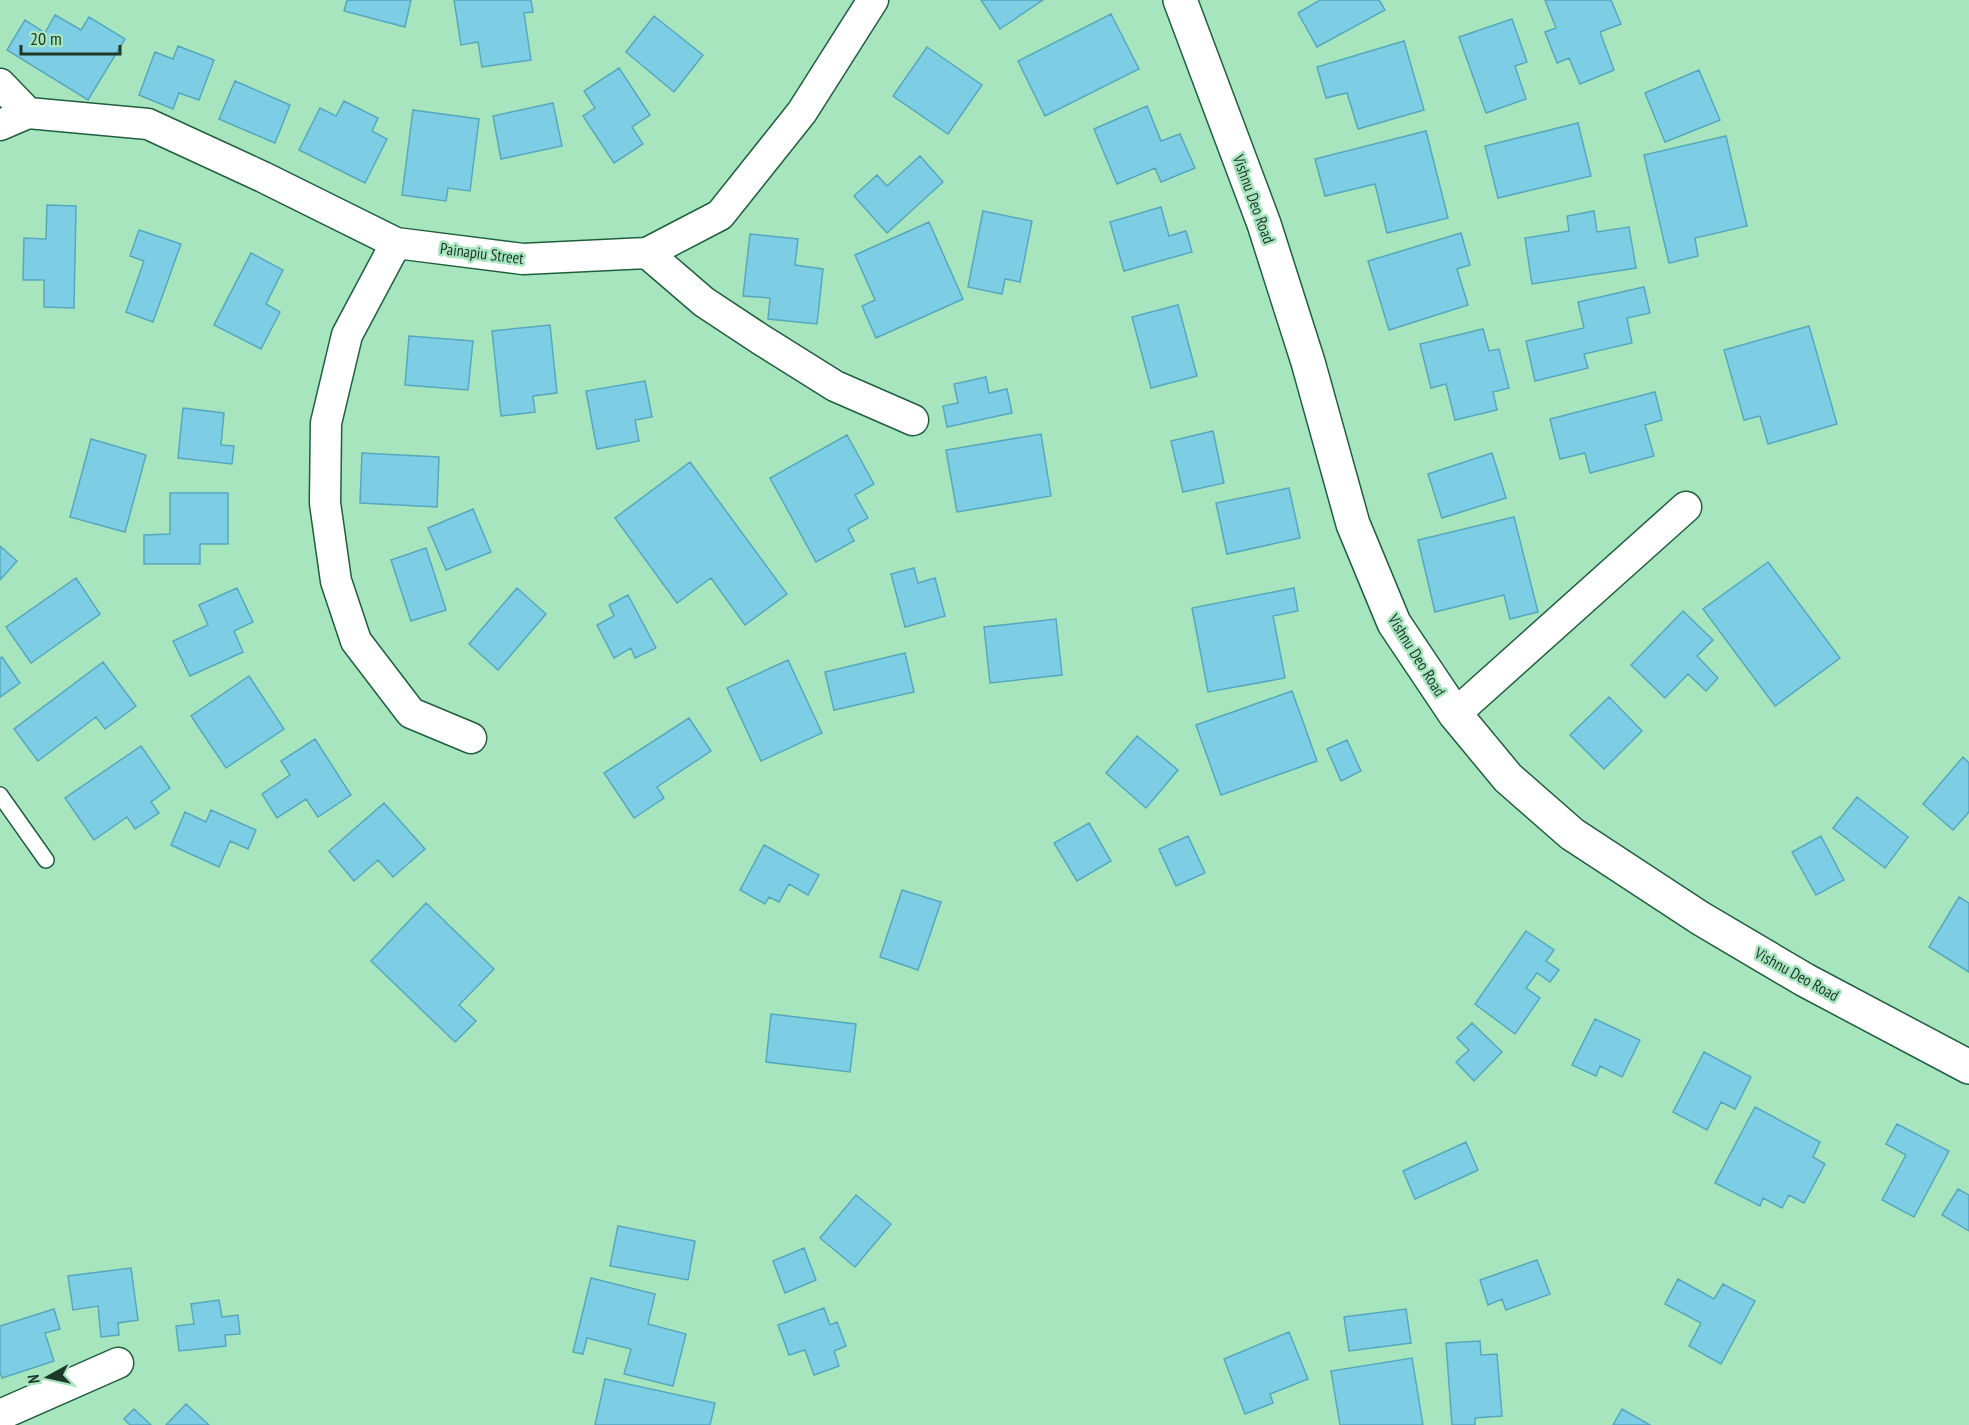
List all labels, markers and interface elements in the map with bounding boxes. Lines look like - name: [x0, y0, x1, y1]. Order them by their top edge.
- scale bar: [21, 18, 120, 56]
- text: 20 m: [30, 27, 62, 50]
- street label: Vishnu Deo Road: [1228, 151, 1279, 246]
- street label: Painapiu Street: [439, 238, 525, 268]
- street label: Vishnu Deo Road: [1383, 609, 1450, 700]
- street label: Vishnu Deo Road: [1751, 942, 1843, 1005]
- north arrow: [18, 1347, 78, 1407]
- text: N: [23, 1373, 44, 1385]

